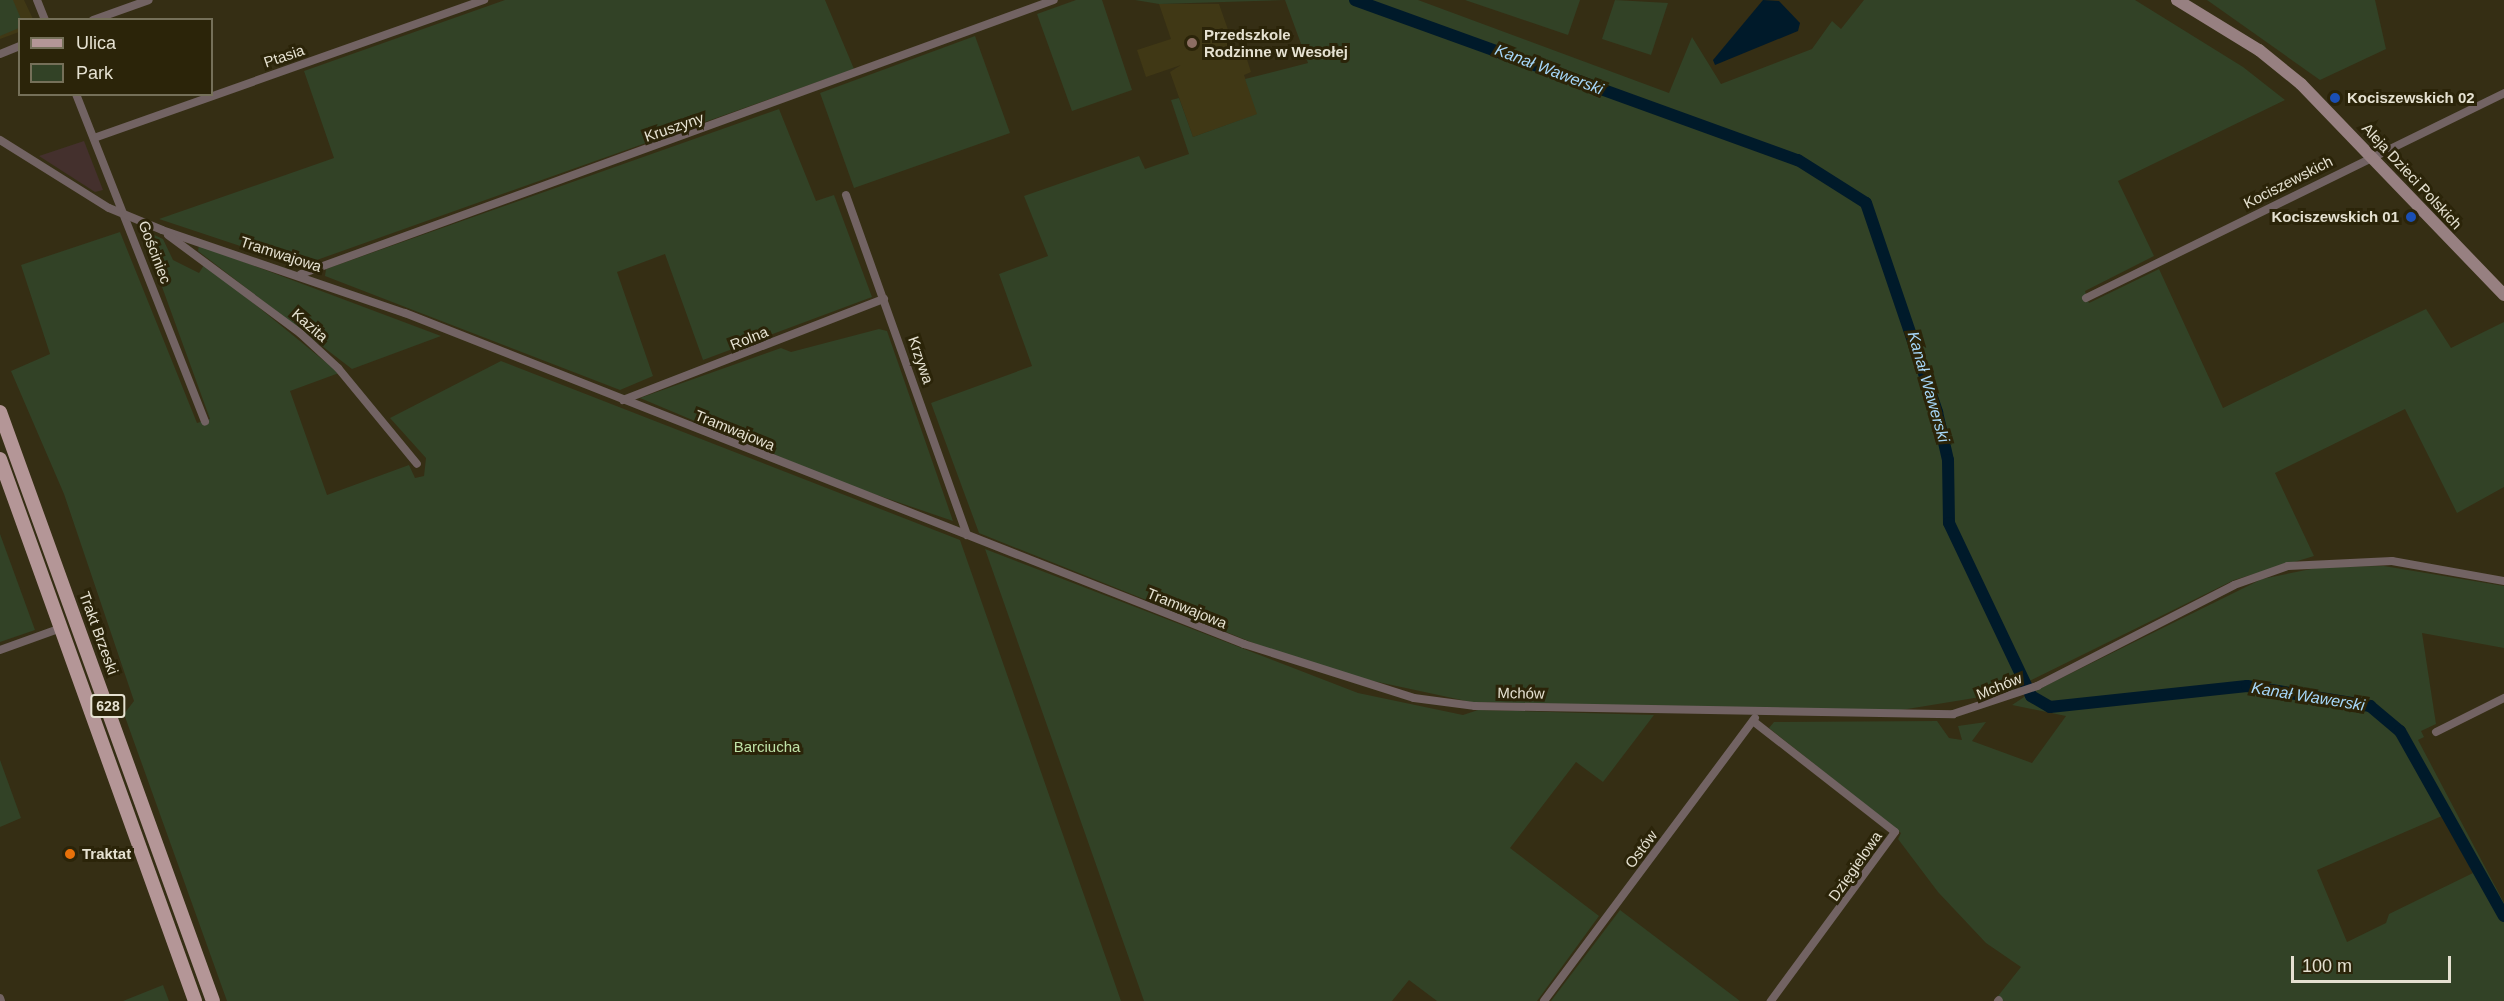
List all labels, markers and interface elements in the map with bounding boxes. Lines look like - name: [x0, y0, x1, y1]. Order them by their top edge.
- legend: [18, 18, 213, 96]
- place label: Przedszkole Rodzinne w Wesołej: [1204, 25, 1348, 60]
- text: Ulica: [76, 33, 116, 53]
- marker: Przedszkole Rodzinne w Wesołej: [1185, 36, 1199, 50]
- street label: Ptasia: [261, 41, 307, 71]
- water label: Kanał Wawerski: [1492, 41, 1606, 99]
- text: Park: [76, 63, 113, 83]
- place label: Kociszewskich 02: [2347, 89, 2475, 107]
- marker: Kociszewskich 02: [2328, 91, 2342, 105]
- street label: Kruszyny: [642, 108, 706, 146]
- street label: Aleja Dzieci Polskich: [2358, 119, 2466, 233]
- street label: Kociszewskich: [2240, 152, 2336, 212]
- place label: Kociszewskich 01: [2271, 208, 2399, 226]
- marker: Kociszewskich 01: [2404, 210, 2418, 224]
- street label: Gościniec: [135, 218, 175, 286]
- street label: Tramwajowa: [238, 232, 324, 276]
- street label: Kazita: [288, 305, 332, 345]
- street label: Rolna: [727, 322, 771, 354]
- water label: Kanał Wawerski: [1903, 329, 1953, 445]
- street label: Krzywa: [904, 334, 938, 386]
- street label: Tramwajowa: [692, 406, 778, 454]
- street label: Tramwajowa: [1144, 584, 1230, 632]
- street label: Trakt Brzeski: [76, 589, 122, 677]
- street label: Mchów: [1974, 669, 2024, 703]
- water label: Kanał Wawerski: [2250, 679, 2366, 715]
- street label: Mchów: [1497, 684, 1545, 702]
- road number: 628: [90, 695, 126, 717]
- park label: Barciucha: [734, 738, 800, 756]
- street label: Ostów: [1621, 827, 1661, 871]
- street label: Dzięgielowa: [1824, 828, 1886, 904]
- place label: Traktat: [82, 845, 131, 863]
- marker: Traktat: [63, 847, 77, 861]
- scale bar: [2294, 944, 2454, 982]
- text: 100 m: [2302, 956, 2352, 976]

